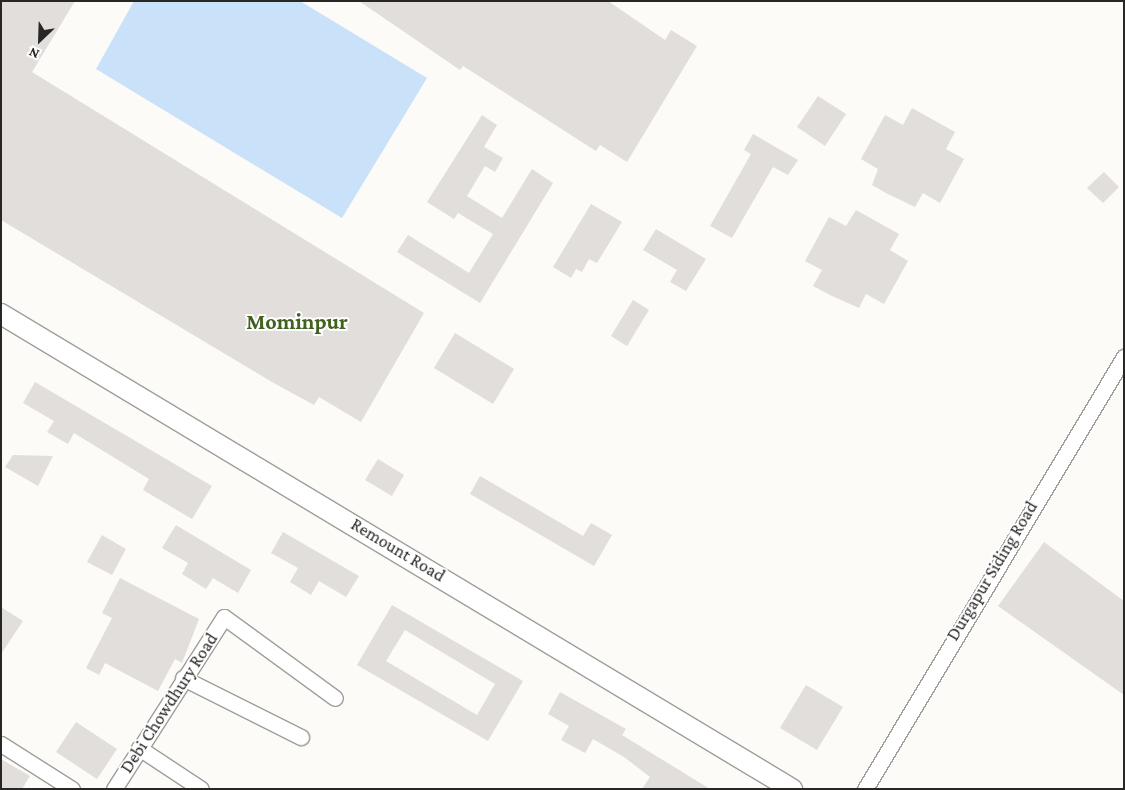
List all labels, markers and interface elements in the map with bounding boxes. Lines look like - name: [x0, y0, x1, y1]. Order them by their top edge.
- north arrow: [15, 15, 65, 65]
- text: N: [26, 44, 42, 63]
- district label: Mominpur: [246, 309, 348, 335]
- street label: Durgapur Siding Road: [942, 497, 1042, 645]
- street label: Remount Road: [347, 513, 449, 587]
- street label: Debi Chowdhury Road: [116, 629, 222, 777]

